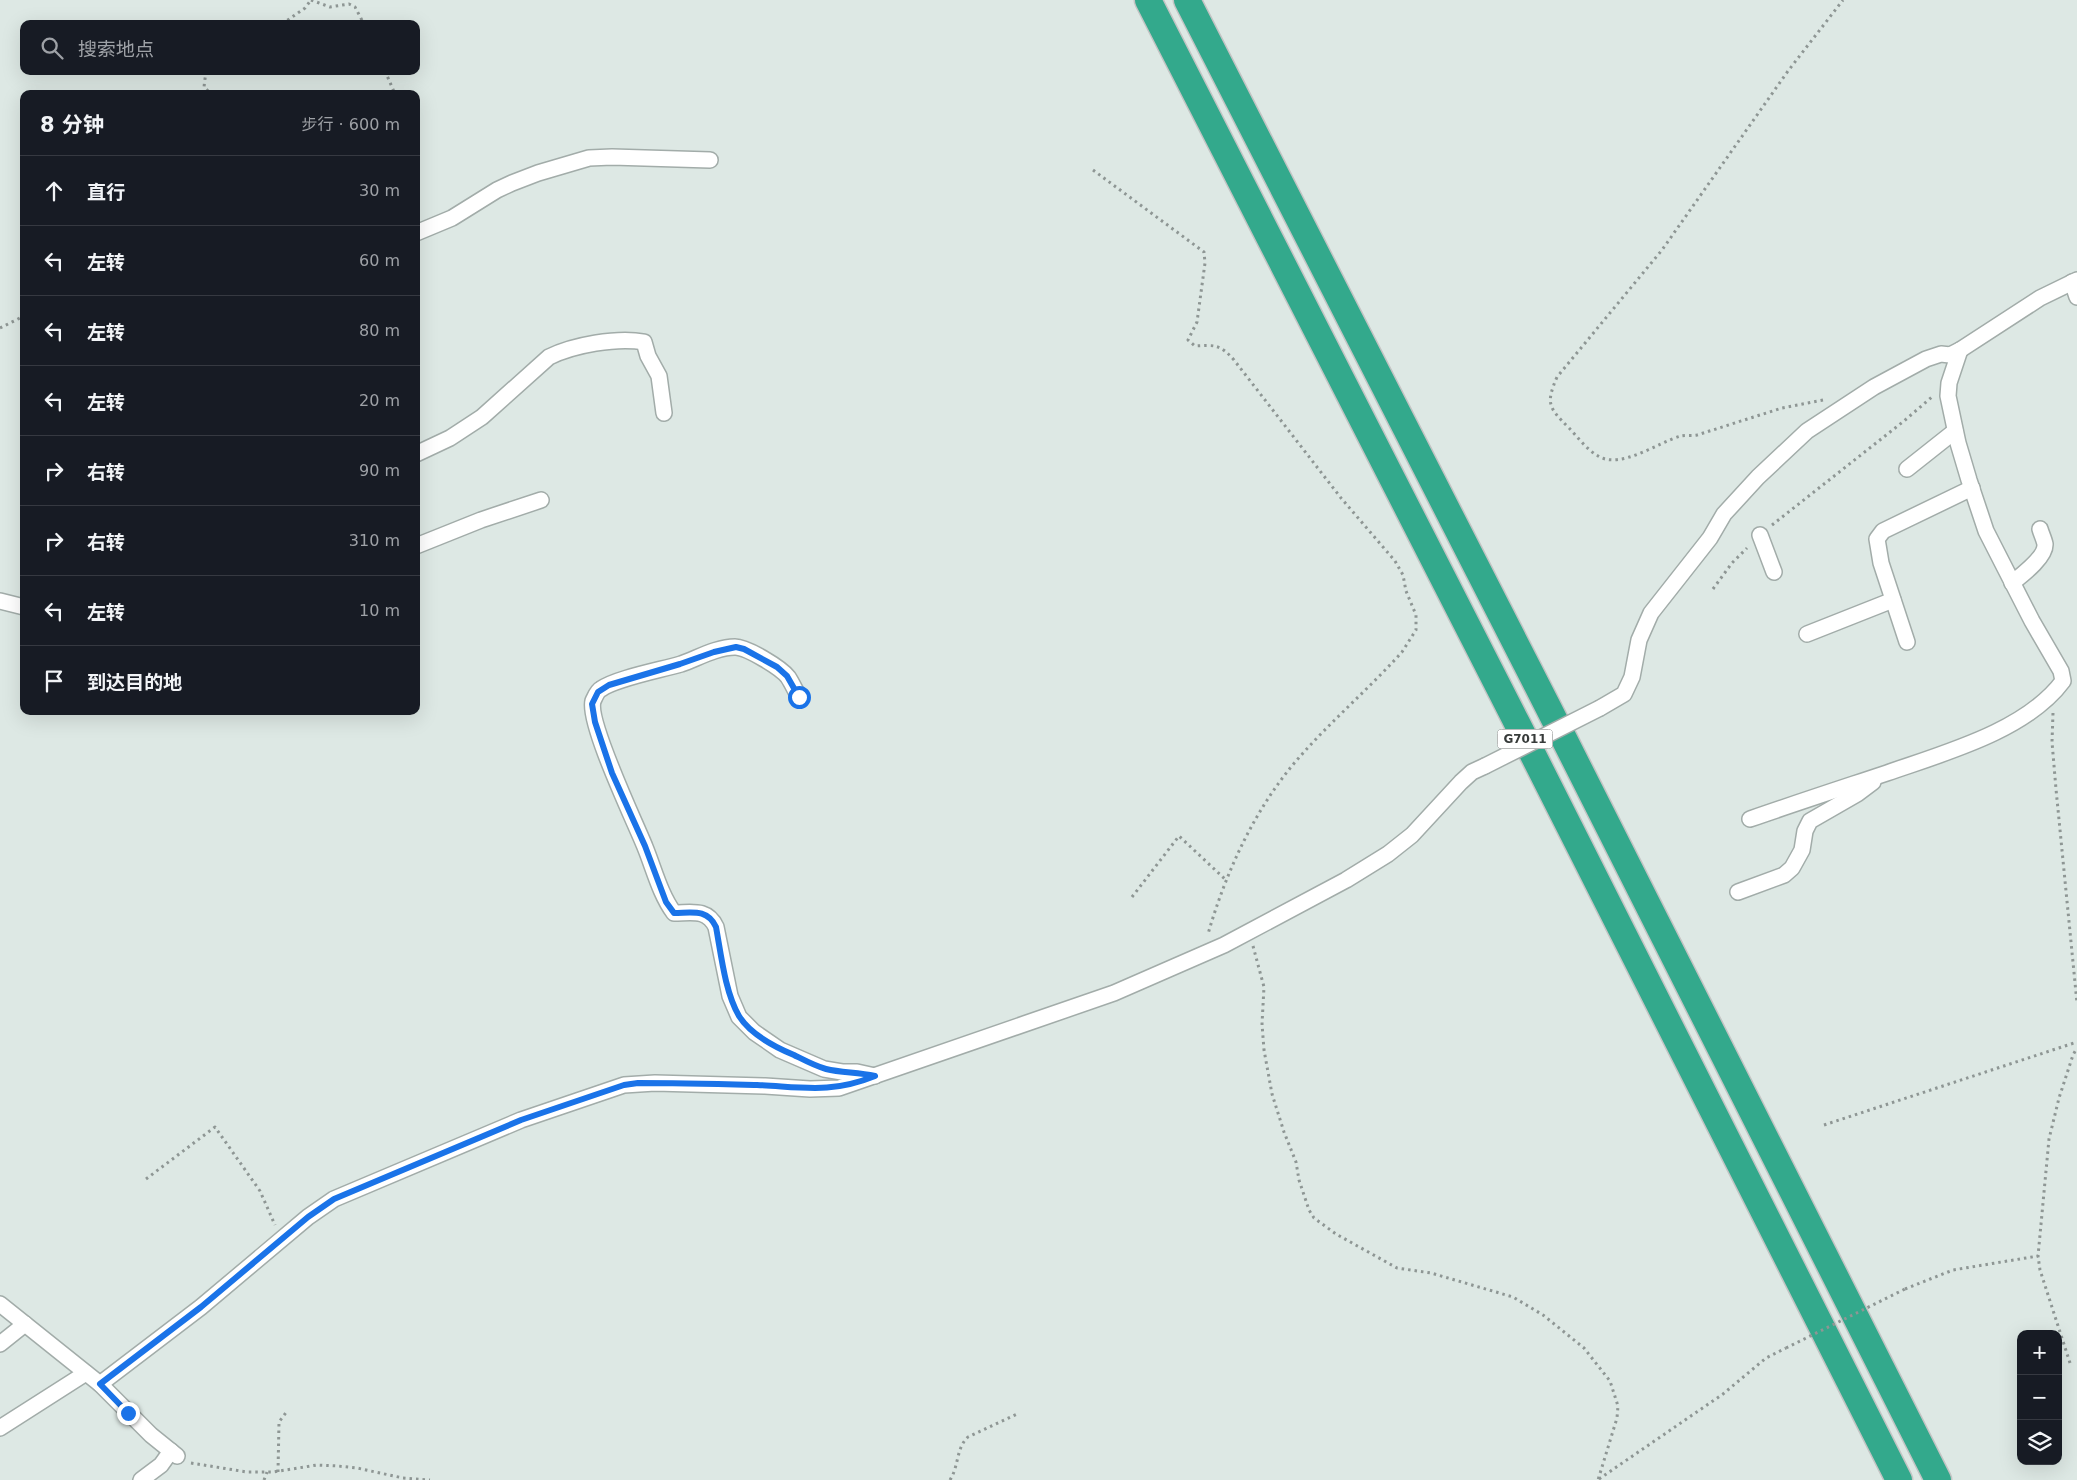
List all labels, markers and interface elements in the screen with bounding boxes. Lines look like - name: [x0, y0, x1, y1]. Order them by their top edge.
- search box: [20, 20, 420, 75]
- icon: search: [38, 34, 66, 62]
- text: 搜索地点: [78, 38, 154, 60]
- text: 8 分钟: [40, 113, 104, 137]
- text: 步行 · 600 m: [302, 115, 400, 134]
- icon: ahead: [40, 177, 68, 205]
- text: 直行: [87, 181, 125, 203]
- text: 30 m: [359, 181, 400, 200]
- icon: left: [40, 247, 68, 275]
- text: 左转: [87, 251, 125, 273]
- text: 60 m: [359, 251, 400, 270]
- icon: left: [40, 317, 68, 345]
- text: 左转: [87, 321, 125, 343]
- text: 80 m: [359, 321, 400, 340]
- icon: left: [40, 387, 68, 415]
- text: 左转: [87, 391, 125, 413]
- text: 20 m: [359, 391, 400, 410]
- icon: right: [40, 457, 68, 485]
- text: 右转: [87, 461, 125, 483]
- text: 90 m: [359, 461, 400, 480]
- icon: right: [40, 527, 68, 555]
- text: 右转: [87, 531, 125, 553]
- text: 310 m: [349, 531, 400, 550]
- icon: left: [40, 597, 68, 625]
- text: 左转: [87, 601, 125, 623]
- text: 10 m: [359, 601, 400, 620]
- icon: arrive: [40, 667, 68, 695]
- text: 到达目的地: [87, 671, 182, 693]
- route start: [788, 686, 811, 709]
- road number: G7011: [1498, 730, 1552, 749]
- map controls: [2017, 1330, 2062, 1465]
- button: +: [2017, 1330, 2062, 1375]
- button: −: [2017, 1375, 2062, 1420]
- route end: [117, 1402, 140, 1425]
- button: layers: [2017, 1420, 2062, 1465]

